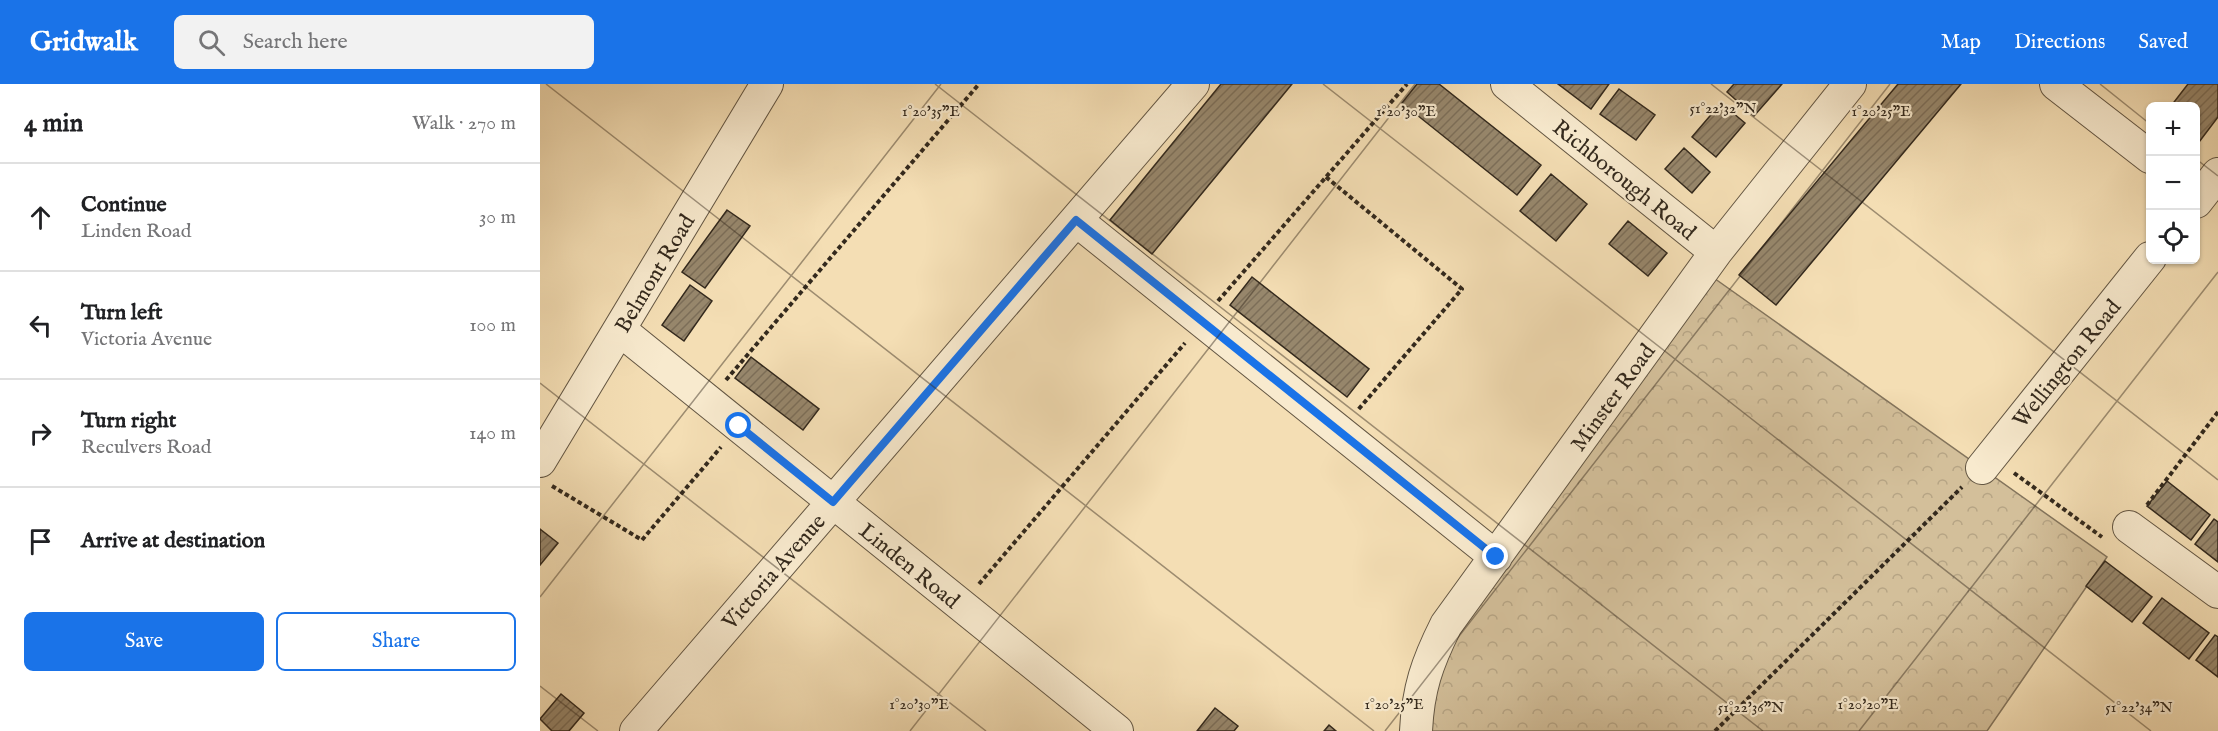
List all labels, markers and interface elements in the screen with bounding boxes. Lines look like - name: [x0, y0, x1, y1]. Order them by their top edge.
- search box: [174, 15, 594, 69]
- text: Gridwalk: [30, 25, 138, 60]
- icon: search: [195, 26, 228, 59]
- text: Search here: [243, 28, 348, 56]
- text: Map: [1941, 29, 1981, 56]
- text: Directions: [2014, 29, 2105, 56]
- text: Saved: [2138, 29, 2188, 56]
- text: 51°22'32"N: [1689, 99, 1757, 118]
- text: 1°20'35"E: [902, 102, 960, 121]
- text: 1°20'30"E: [1376, 102, 1436, 121]
- text: 1°20'25"E: [1851, 102, 1911, 121]
- map controls: [2146, 102, 2200, 264]
- button: +: [2146, 102, 2200, 156]
- text: 4 min: [24, 107, 83, 140]
- text: Walk · 270 m: [412, 111, 516, 136]
- street label: Richborough Road: [1546, 114, 1701, 247]
- button: −: [2146, 156, 2200, 210]
- text: Continue: [81, 191, 167, 219]
- icon: ahead: [24, 201, 57, 234]
- text: 30 m: [479, 205, 516, 230]
- street label: Belmont Road: [609, 210, 702, 338]
- button: locate: [2146, 210, 2200, 264]
- text: Linden Road: [81, 219, 191, 244]
- street label: Wellington Road: [2007, 294, 2128, 434]
- text: Turn left: [81, 299, 163, 327]
- icon: left: [24, 309, 57, 342]
- text: 100 m: [469, 313, 516, 338]
- text: Victoria Avenue: [81, 327, 212, 352]
- street label: Minster Road: [1565, 339, 1662, 457]
- text: Turn right: [81, 407, 176, 435]
- route start: [725, 412, 751, 438]
- icon: right: [24, 417, 57, 450]
- text: 140 m: [469, 421, 516, 446]
- text: Reculvers Road: [81, 435, 211, 460]
- street label: Victoria Avenue: [716, 509, 832, 637]
- street label: Linden Road: [853, 517, 965, 616]
- icon: arrive: [24, 525, 57, 558]
- text: Arrive at destination: [81, 527, 265, 555]
- route end: [1482, 543, 1508, 569]
- button: Save: [24, 612, 264, 671]
- button: Share: [276, 612, 516, 671]
- text: 1°20'30"E: [889, 695, 949, 714]
- text: 1°20'25"E: [1364, 695, 1424, 714]
- text: 1°20'20"E: [1837, 695, 1899, 714]
- text: 51°22'36"N: [1718, 698, 1784, 717]
- text: 51°22'34"N: [2105, 698, 2173, 717]

